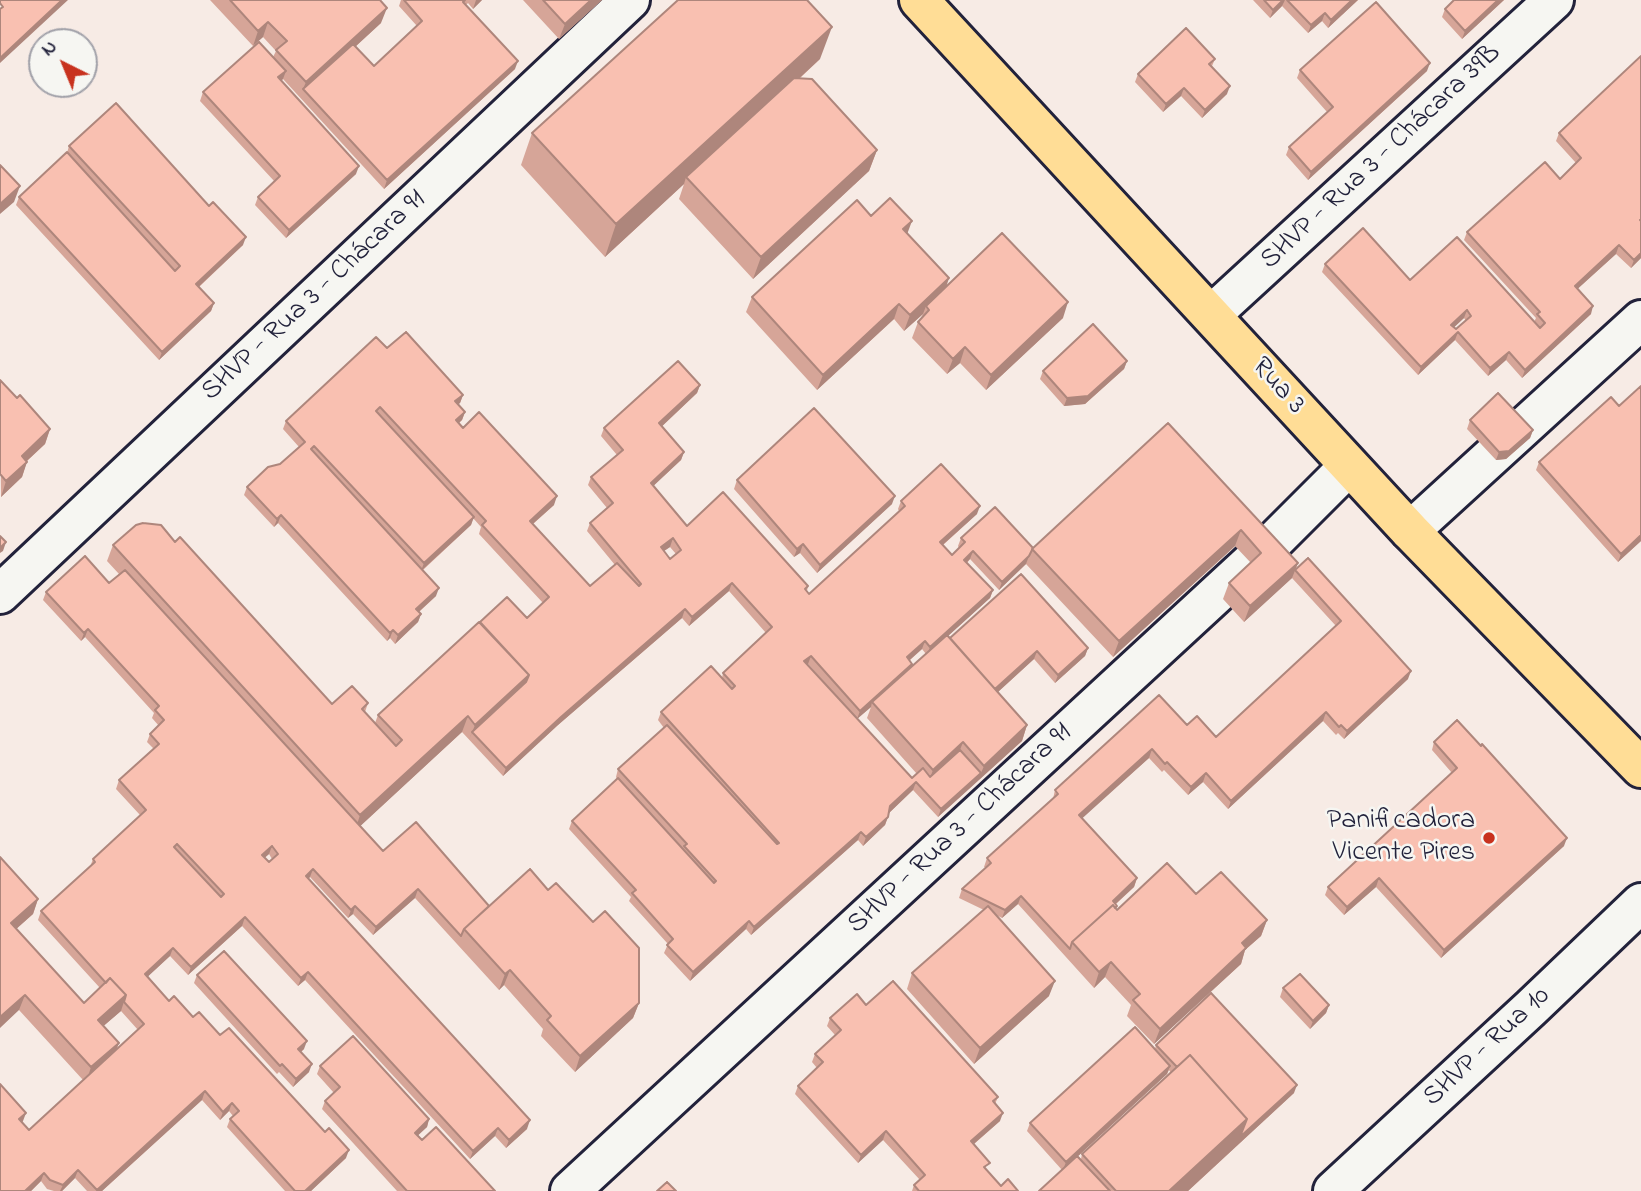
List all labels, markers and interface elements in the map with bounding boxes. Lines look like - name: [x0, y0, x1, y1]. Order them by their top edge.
- north arrow: [28, 28, 98, 98]
- text: N: [36, 34, 64, 63]
- street label: SHVP - Rua 3 - Chácara 39B: [1255, 38, 1509, 278]
- street label: SHVP - Rua 3 - Chácara 91: [196, 184, 434, 410]
- street label: Rua 3: [1243, 352, 1311, 422]
- street label: SHVP - Rua 3 - Chácara 91: [842, 717, 1080, 943]
- place label: Panificadora Vicente Pires: [1327, 805, 1475, 871]
- marker: Panificadora Vicente Pires: [1481, 830, 1497, 846]
- street label: SHVP - Rua 10: [1418, 981, 1558, 1115]

